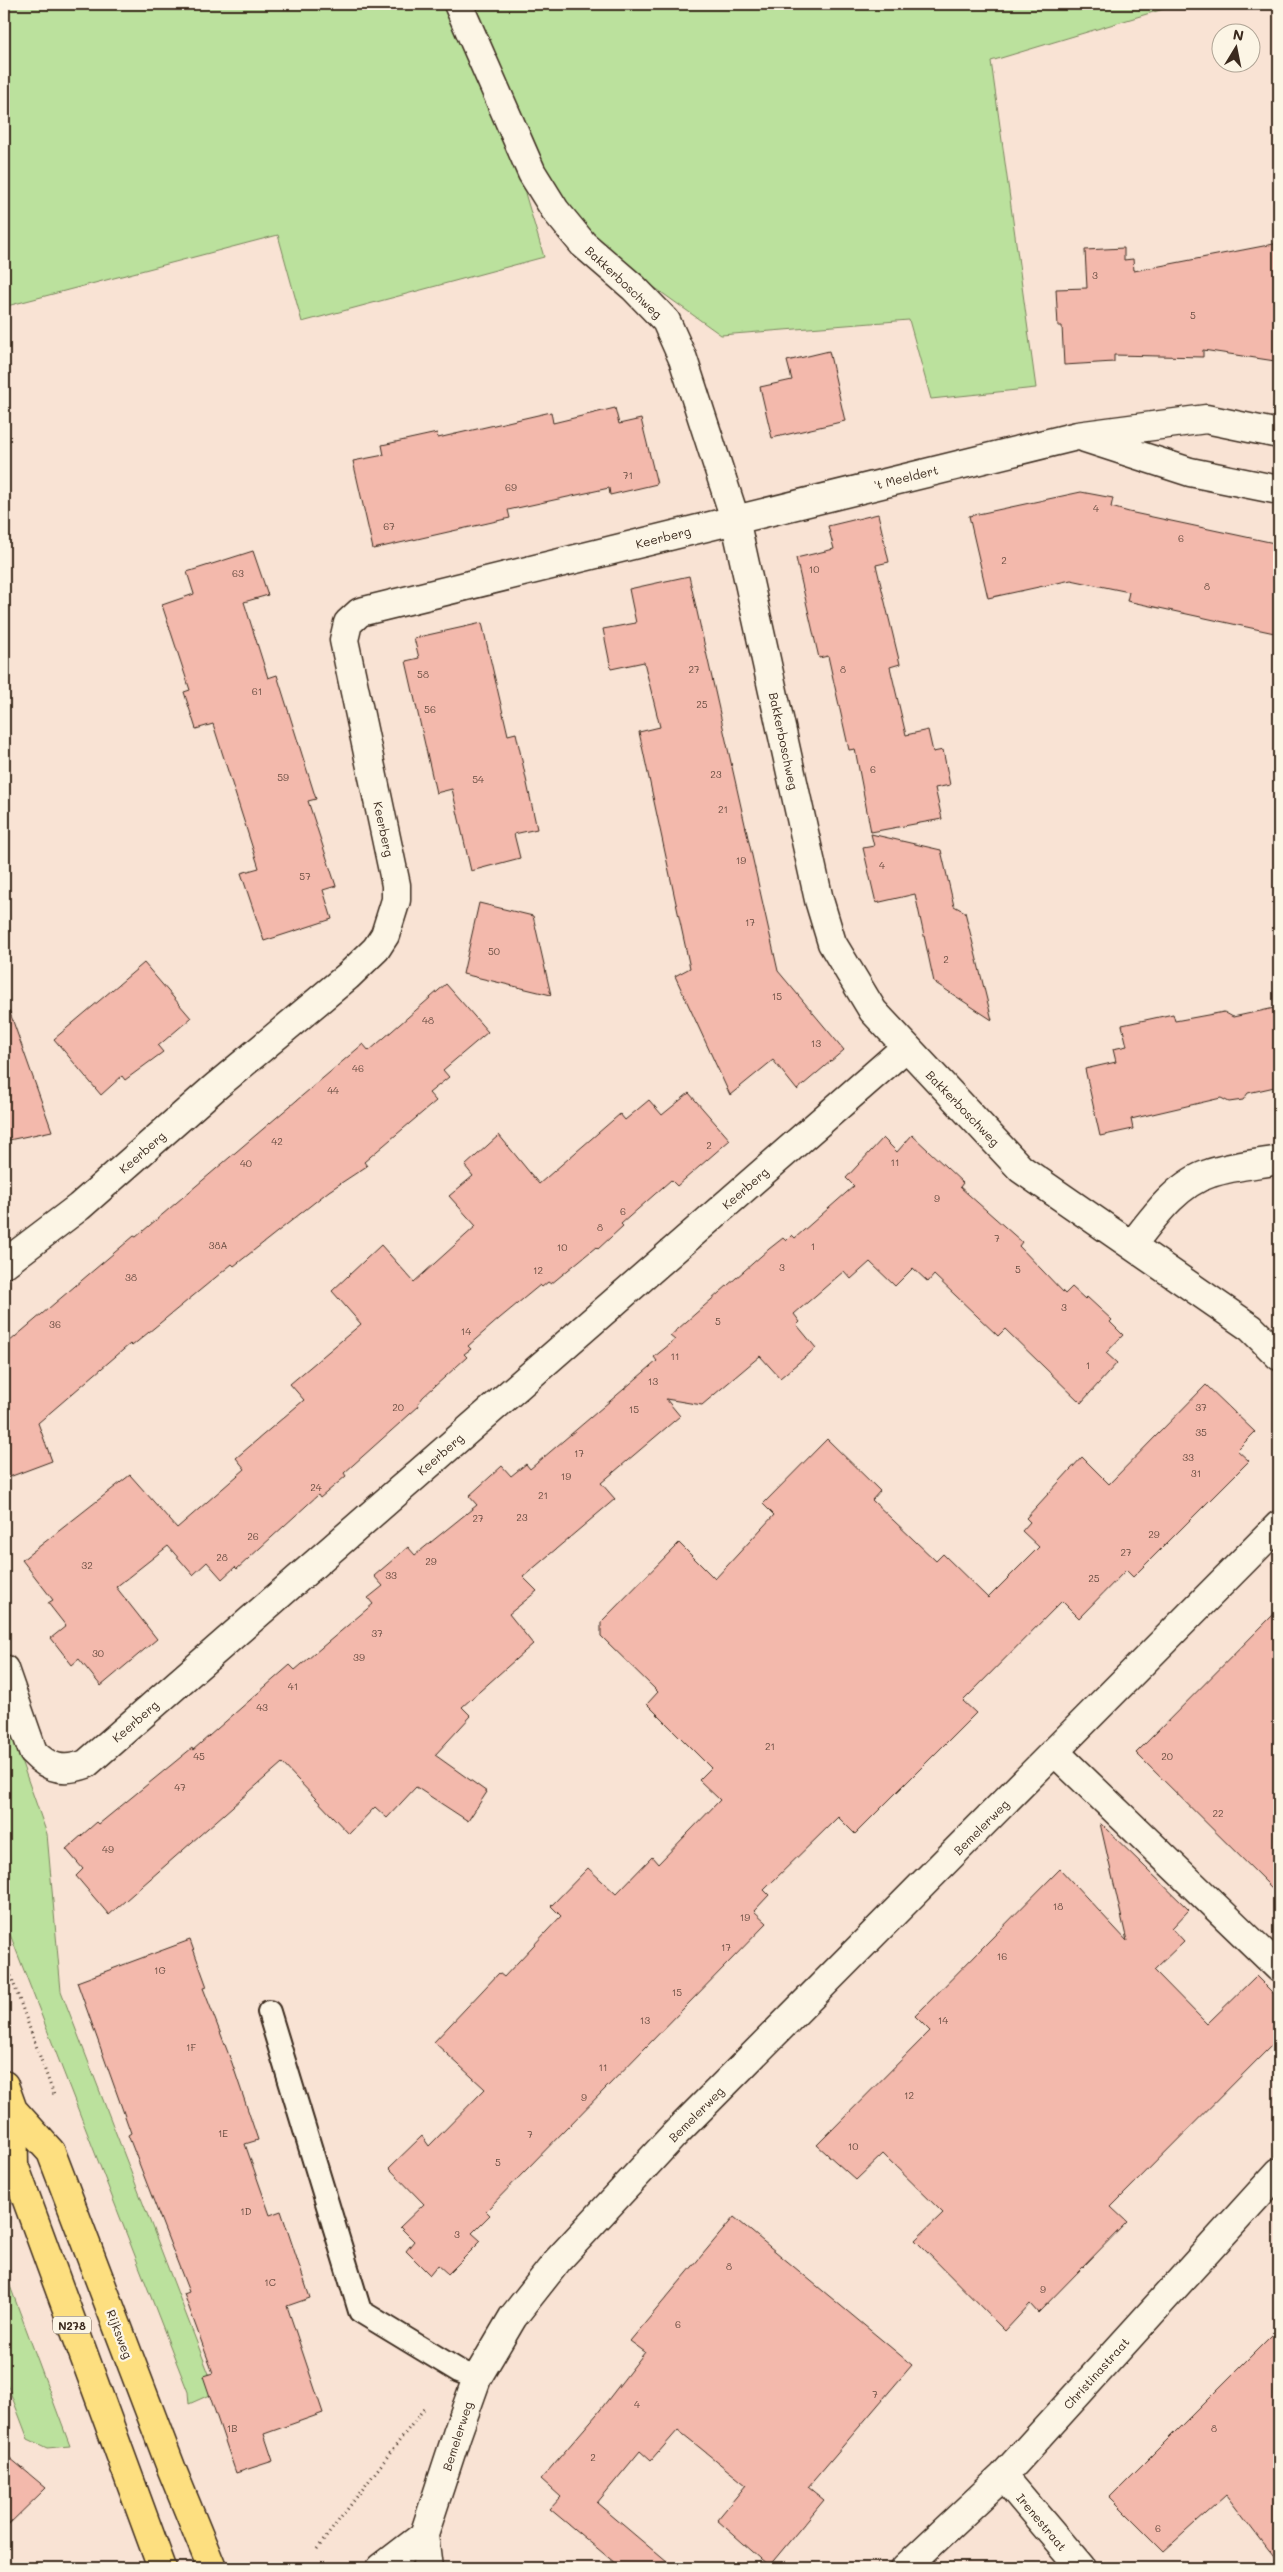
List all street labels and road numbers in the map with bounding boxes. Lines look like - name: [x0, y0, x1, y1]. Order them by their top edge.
- street label: Bakkerboschweg: [582, 242, 666, 322]
- street label: 't Meeldert: [872, 461, 940, 493]
- street label: Keerberg: [634, 522, 692, 552]
- street label: Bakkerboschweg: [766, 691, 802, 791]
- street label: Keerberg: [370, 800, 398, 858]
- street label: Bakkerboschweg: [923, 1067, 1003, 1149]
- street label: Keerberg: [116, 1127, 168, 1176]
- street label: Keerberg: [719, 1163, 771, 1212]
- street label: Keerberg: [414, 1429, 466, 1478]
- street label: Keerberg: [109, 1696, 161, 1745]
- street label: Bemelerweg: [950, 1796, 1012, 1858]
- street label: Bemelerweg: [665, 2083, 727, 2145]
- street label: Rijksweg: [103, 2307, 137, 2361]
- road number: N278: [53, 2316, 91, 2334]
- street label: Christinastraat: [1060, 2334, 1132, 2412]
- street label: Bemelerweg: [438, 2399, 476, 2473]
- street label: Irenestraat: [1013, 2490, 1071, 2554]

